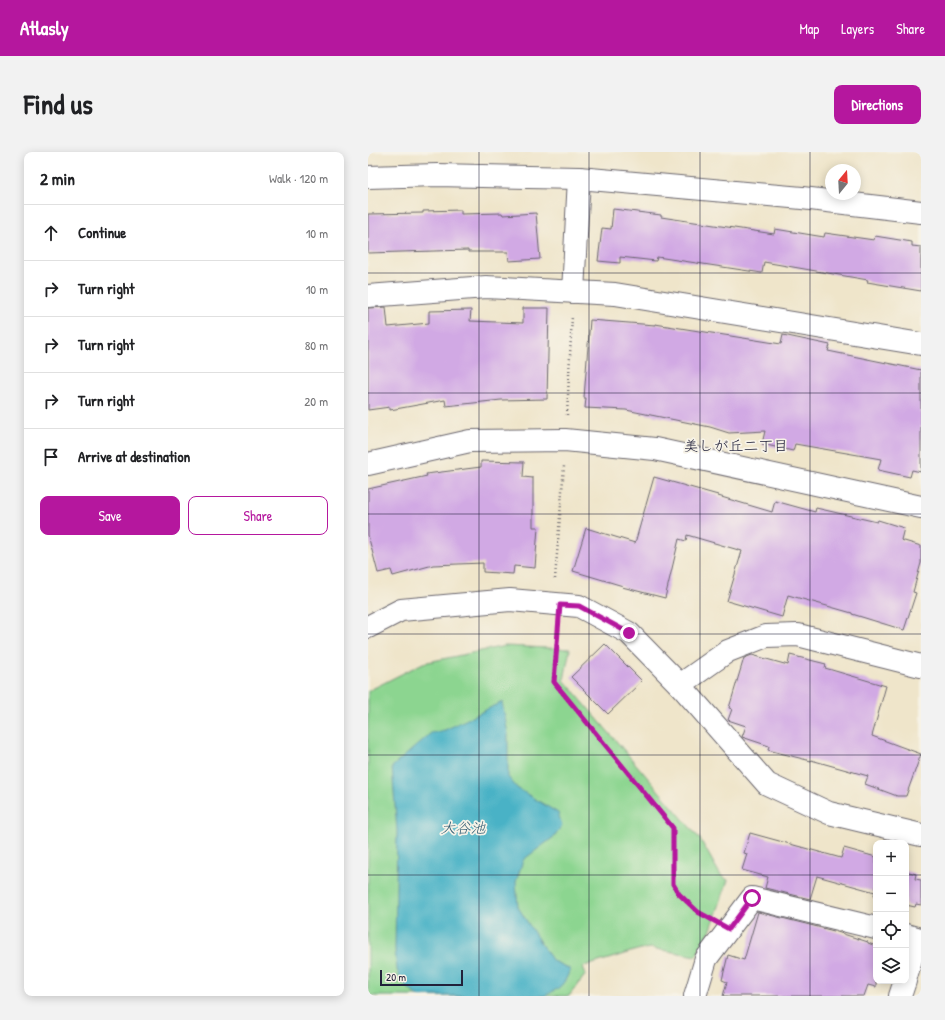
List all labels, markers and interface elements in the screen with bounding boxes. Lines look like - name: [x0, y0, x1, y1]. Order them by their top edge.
- text: Atlasly: [20, 15, 69, 41]
- text: Map: [799, 19, 819, 38]
- text: Layers: [841, 19, 874, 38]
- text: Share: [896, 19, 925, 38]
- text: Find us: [24, 85, 93, 123]
- button: Directions: [834, 85, 921, 124]
- north arrow: [825, 164, 861, 200]
- text: 2 min: [40, 167, 75, 190]
- text: Walk · 120 m: [269, 169, 328, 187]
- icon: ahead: [40, 222, 62, 244]
- text: Continue: [78, 222, 126, 243]
- text: 10 m: [306, 224, 328, 242]
- icon: right: [40, 278, 62, 300]
- text: Turn right: [78, 278, 134, 299]
- text: 10 m: [306, 280, 328, 298]
- icon: right: [40, 334, 62, 356]
- text: Turn right: [78, 334, 134, 355]
- text: 80 m: [305, 336, 328, 354]
- icon: right: [40, 390, 62, 412]
- text: Turn right: [78, 390, 134, 411]
- text: 20 m: [304, 392, 328, 410]
- district label: 美しが丘二丁目: [683, 435, 789, 456]
- icon: arrive: [40, 446, 62, 468]
- text: Arrive at destination: [78, 446, 190, 467]
- button: Save: [40, 496, 180, 535]
- button: Share: [188, 496, 328, 535]
- route end: [620, 624, 638, 642]
- water label: 大谷池: [440, 817, 486, 838]
- map controls: [873, 840, 909, 984]
- button: +: [873, 840, 909, 876]
- button: −: [873, 876, 909, 912]
- route start: [743, 889, 761, 907]
- button: locate: [873, 912, 909, 948]
- button: layers: [873, 948, 909, 984]
- scale bar: [380, 968, 463, 987]
- text: 20 m: [386, 970, 406, 984]

